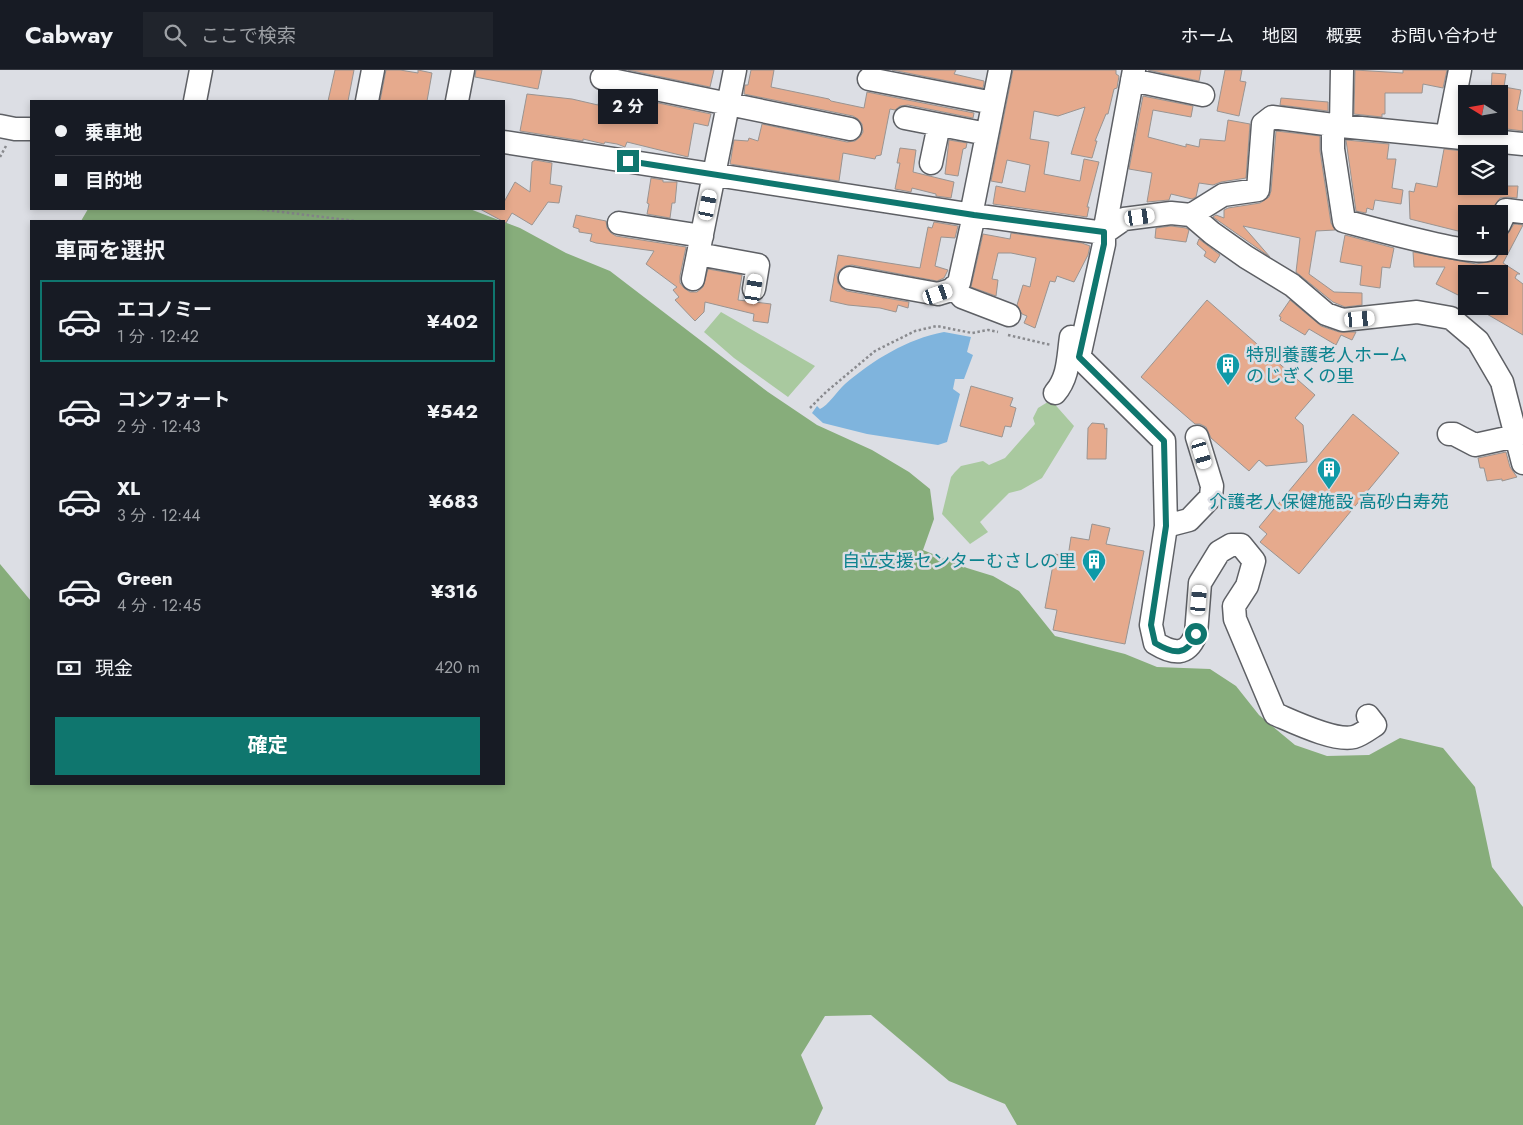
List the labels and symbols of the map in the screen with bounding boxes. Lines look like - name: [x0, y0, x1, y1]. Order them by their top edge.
- north arrow: [1458, 85, 1508, 135]
- callout: 2 分: [598, 88, 658, 124]
- route end: [617, 150, 639, 172]
- car: [697, 189, 718, 221]
- car: [1124, 207, 1155, 227]
- car: [744, 273, 763, 305]
- car: [921, 282, 954, 306]
- car: [1344, 310, 1375, 328]
- place label: 特別養護老人ホーム のじぎくの里: [1246, 342, 1407, 389]
- building icon: 特別養護老人ホーム のじぎくの里: [1215, 352, 1241, 386]
- car: [1190, 437, 1213, 471]
- building icon: 介護老人保健施設 高砂白寿苑: [1316, 456, 1342, 490]
- place label: 介護老人保健施設 高砂白寿苑: [1209, 489, 1449, 515]
- place label: 自立支援センターむさしの里: [842, 548, 1076, 574]
- building icon: 自立支援センターむさしの里: [1081, 548, 1107, 582]
- car: [1190, 584, 1207, 616]
- route start: [1185, 623, 1207, 645]

